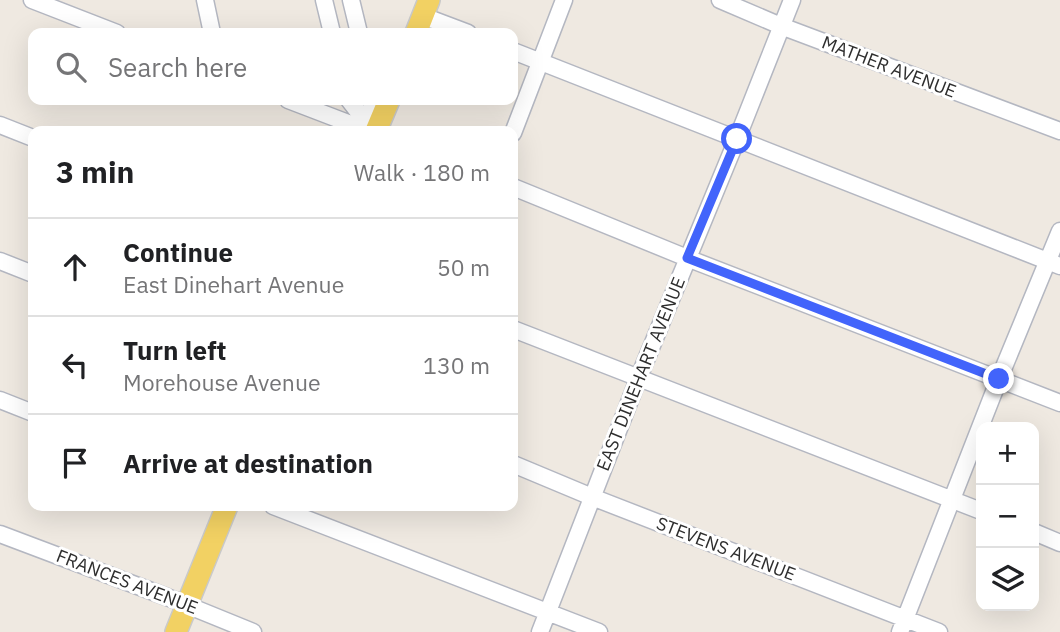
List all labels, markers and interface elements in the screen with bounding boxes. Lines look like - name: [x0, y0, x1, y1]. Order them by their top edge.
- search box: [28, 28, 518, 105]
- street label: MATHER AVENUE: [819, 30, 960, 103]
- icon: search: [52, 48, 90, 86]
- text: Search here: [108, 50, 247, 84]
- route start: [721, 123, 752, 154]
- text: 3 min: [56, 152, 134, 191]
- text: Walk · 180 m: [354, 157, 490, 187]
- text: Continue: [123, 235, 233, 269]
- icon: ahead: [56, 248, 94, 286]
- text: 50 m: [437, 252, 490, 282]
- text: East Dinehart Avenue: [123, 269, 344, 299]
- street label: EAST DINEHART AVENUE: [591, 274, 690, 474]
- text: Turn left: [123, 333, 226, 367]
- icon: left: [56, 346, 94, 384]
- text: 130 m: [423, 350, 490, 380]
- route end: [983, 363, 1014, 394]
- text: Morehouse Avenue: [123, 367, 321, 397]
- map controls: [976, 422, 1039, 611]
- button: +: [976, 422, 1039, 485]
- icon: arrive: [56, 444, 94, 482]
- text: Arrive at destination: [123, 446, 373, 480]
- button: −: [976, 485, 1039, 548]
- street label: STEVENS AVENUE: [653, 511, 799, 586]
- street label: FRANCES AVENUE: [53, 544, 201, 619]
- button: layers: [976, 548, 1039, 611]

